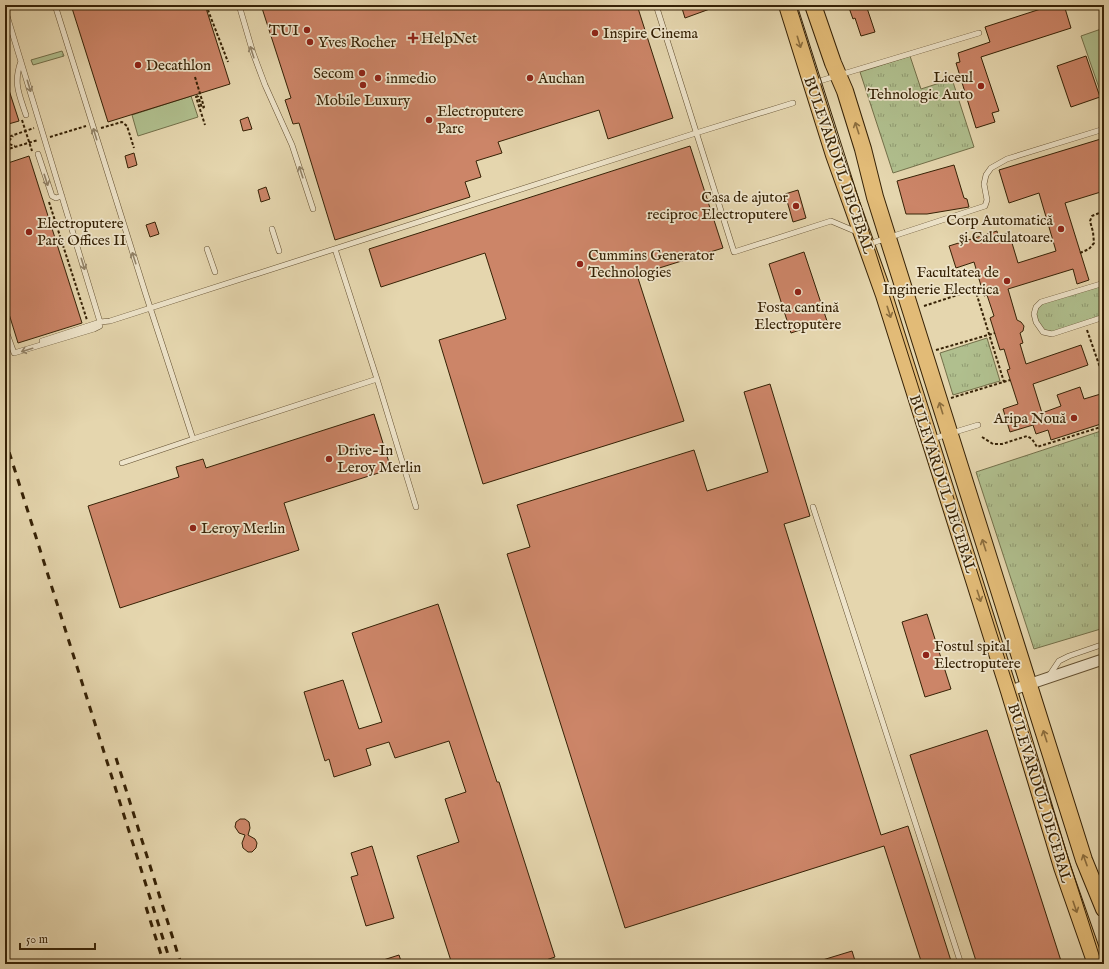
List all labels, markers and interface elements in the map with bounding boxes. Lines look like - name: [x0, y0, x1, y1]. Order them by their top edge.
- place label: TUI: [269, 21, 300, 40]
- place label: Inspire Cinema: [603, 24, 699, 43]
- marker: TUI: [302, 25, 312, 35]
- marker: Inspire Cinema: [590, 28, 600, 38]
- place label: HelpNet: [421, 29, 477, 48]
- place label: Yves Rocher: [318, 33, 397, 52]
- marker: HelpNet: [408, 33, 418, 43]
- one-way arrow: [796, 36, 803, 49]
- marker: Yves Rocher: [305, 37, 315, 47]
- one-way arrow: [248, 46, 256, 58]
- place label: Decathlon: [146, 56, 211, 75]
- marker: Decathlon: [133, 60, 143, 70]
- place label: Secom: [313, 64, 354, 83]
- marker: Secom: [357, 68, 367, 78]
- place label: Liceul Tehnologic Auto: [867, 68, 974, 104]
- place label: inmedio: [386, 69, 436, 88]
- place label: Auchan: [537, 69, 585, 88]
- marker: inmedio: [373, 73, 383, 83]
- marker: Auchan: [525, 73, 535, 83]
- street label: BULEVARDUL DECEBAL: [799, 74, 878, 257]
- one-way arrow: [26, 79, 33, 92]
- marker: Mobile Luxury: [358, 80, 368, 90]
- marker: Liceul Tehnologic Auto: [976, 81, 986, 91]
- place label: Mobile Luxury: [316, 91, 411, 110]
- place label: Electroputere Parc: [437, 102, 524, 138]
- marker: Electroputere Parc: [424, 115, 434, 125]
- one-way arrow: [853, 121, 860, 134]
- one-way arrow: [91, 127, 98, 140]
- one-way arrow: [296, 167, 304, 179]
- one-way arrow: [43, 174, 50, 187]
- place label: Casa de ajutor reciproc Electroputere: [647, 188, 788, 224]
- marker: Casa de ajutor reciproc Electroputere: [791, 201, 801, 211]
- place label: Corp Automatică și Calculatoare.: [946, 211, 1054, 247]
- place label: Electroputere Parc Offices II: [37, 214, 127, 250]
- marker: Corp Automatică și Calculatoare.: [1056, 224, 1066, 234]
- marker: Electroputere Parc Offices II: [24, 227, 34, 237]
- place label: Cummins Generator Technologies: [588, 246, 715, 282]
- one-way arrow: [130, 251, 137, 264]
- one-way arrow: [80, 257, 87, 270]
- marker: Cummins Generator Technologies: [575, 259, 585, 269]
- place label: Facultatea de Inginerie Electrica: [883, 263, 1000, 299]
- marker: Facultatea de Inginerie Electrica: [1002, 276, 1012, 286]
- marker: Fosta cantină Electroputere: [793, 287, 803, 297]
- place label: Fosta cantină Electroputere: [755, 298, 841, 334]
- one-way arrow: [886, 305, 893, 318]
- one-way arrow: [20, 347, 33, 354]
- street label: BULEVARDUL DECEBAL: [905, 393, 980, 576]
- one-way arrow: [937, 402, 944, 415]
- place label: Aripa Nouă: [993, 409, 1067, 428]
- marker: Aripa Nouă: [1069, 413, 1079, 423]
- place label: Drive-In Leroy Merlin: [337, 441, 421, 477]
- marker: Drive-In Leroy Merlin: [324, 454, 334, 464]
- place label: Leroy Merlin: [201, 519, 285, 538]
- marker: Leroy Merlin: [188, 523, 198, 533]
- one-way arrow: [980, 539, 987, 552]
- one-way arrow: [976, 589, 983, 602]
- place label: Fostul spital Electroputere: [934, 637, 1021, 673]
- marker: Fostul spital Electroputere: [921, 650, 931, 660]
- street label: BULEVARDUL DECEBAL: [1003, 701, 1076, 885]
- one-way arrow: [1041, 730, 1048, 743]
- one-way arrow: [1080, 854, 1088, 866]
- one-way arrow: [1072, 901, 1080, 913]
- scale bar: [20, 925, 95, 951]
- text: 50 m: [26, 932, 48, 947]

